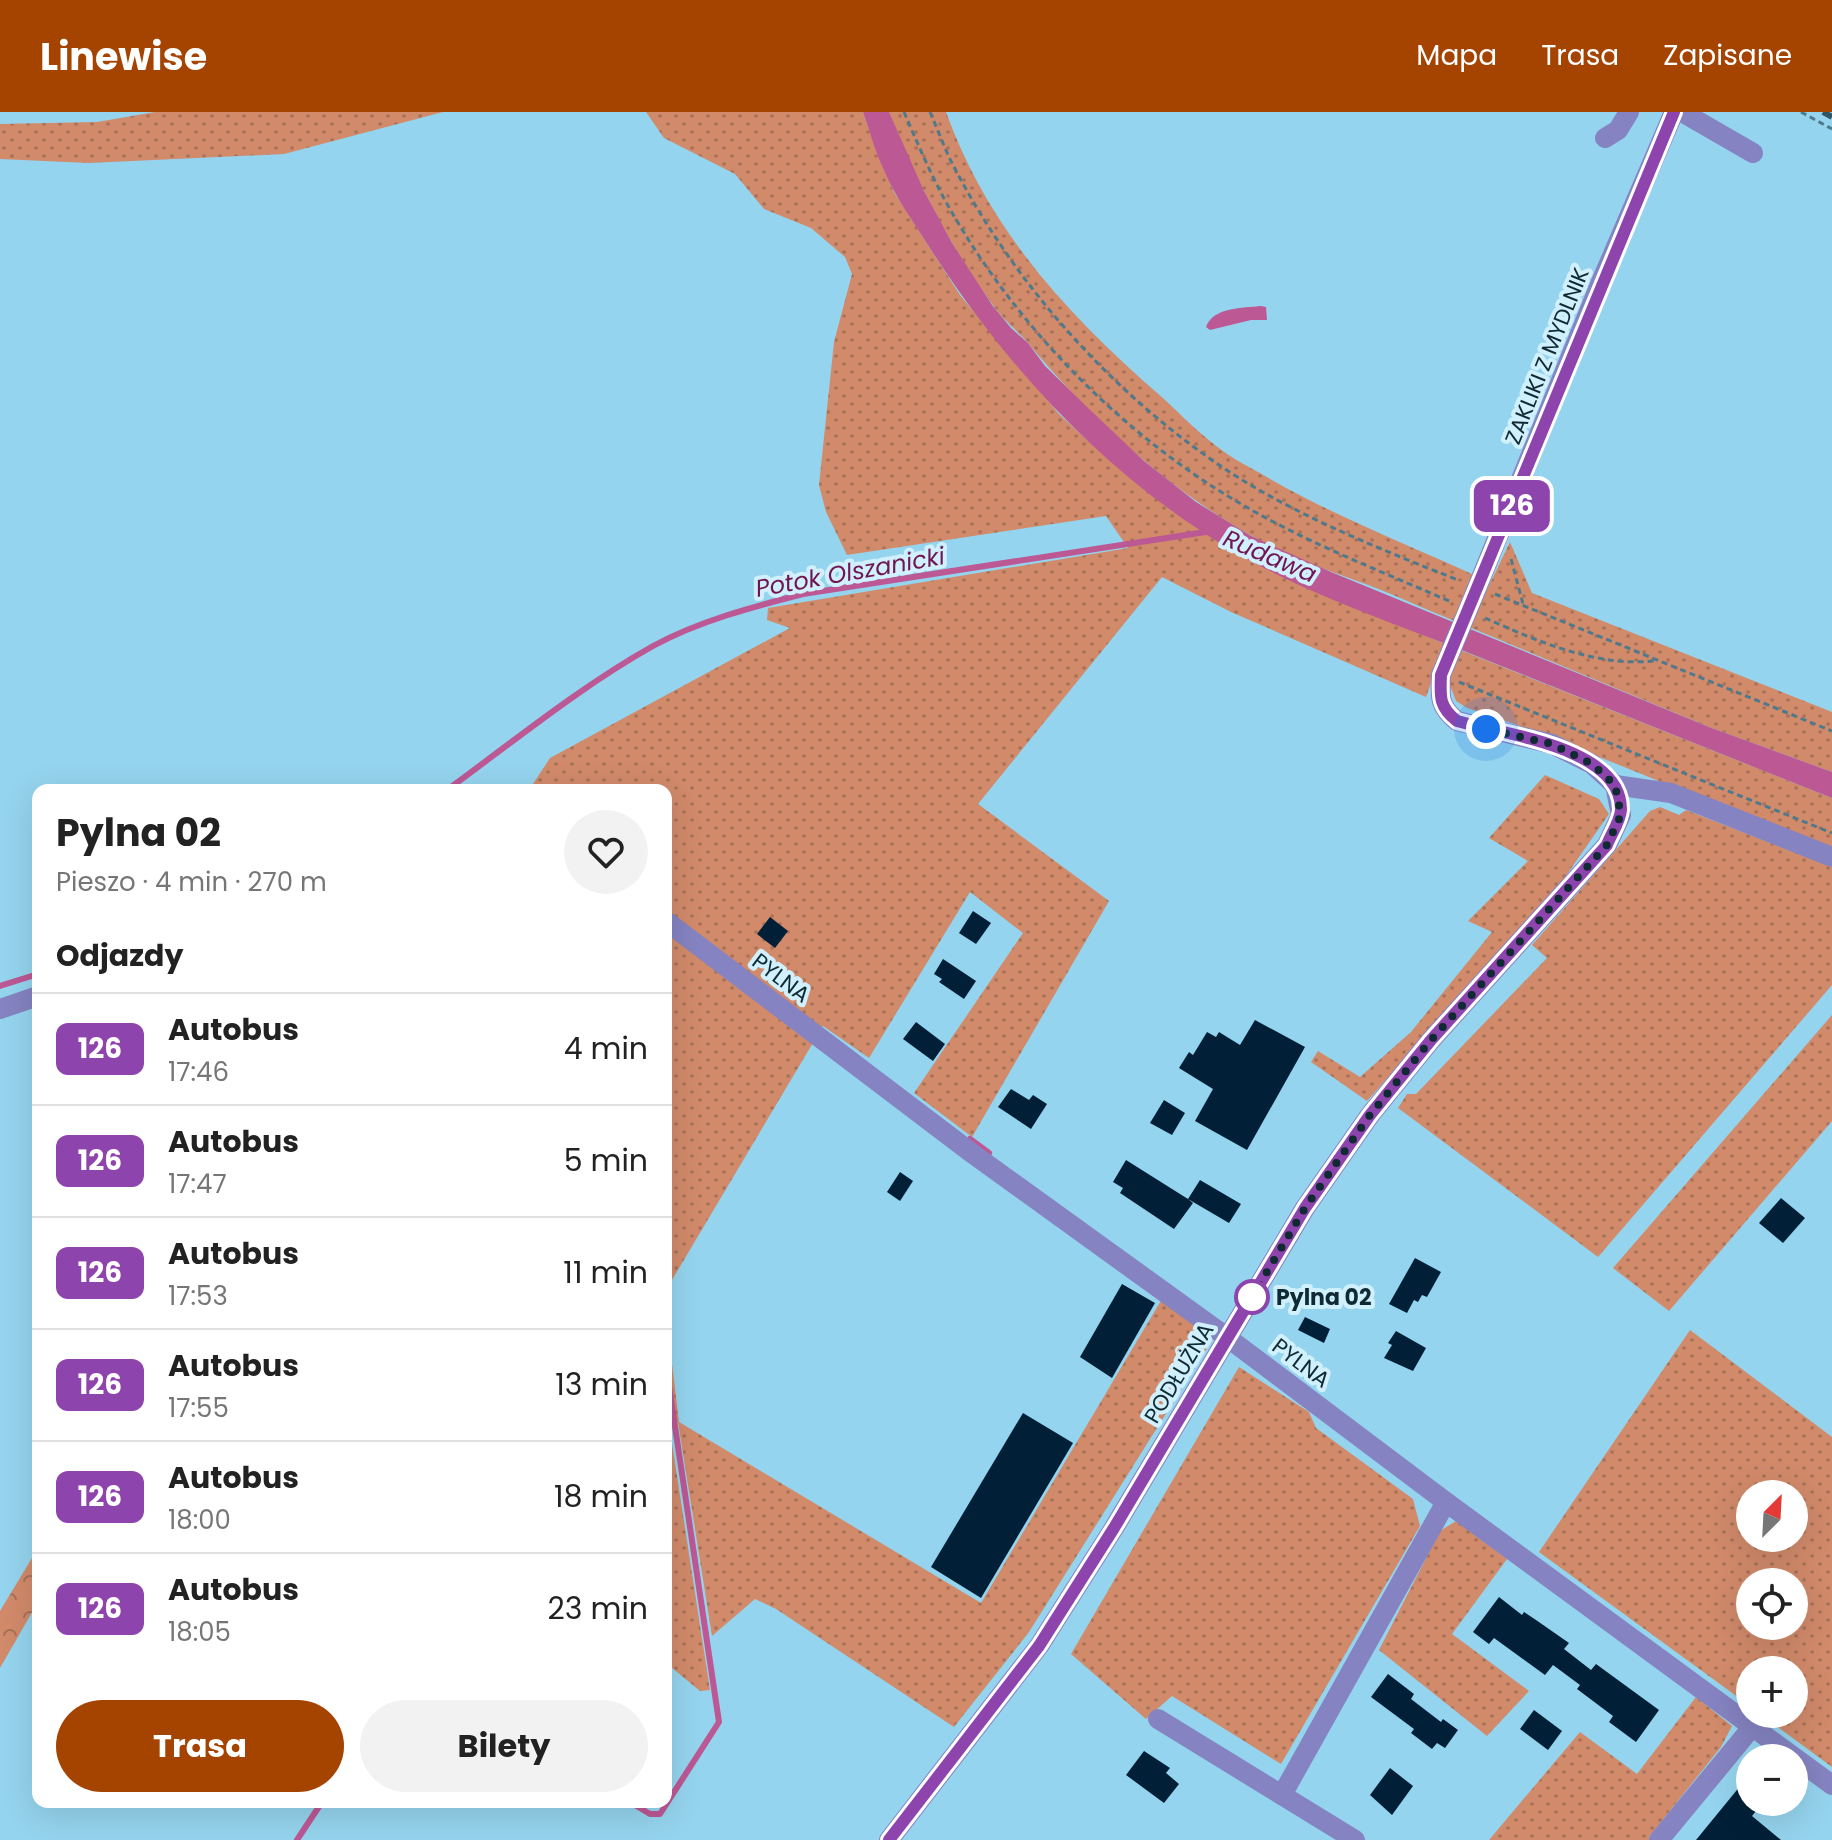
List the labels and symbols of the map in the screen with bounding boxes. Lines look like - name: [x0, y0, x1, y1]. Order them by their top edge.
- street label: ZAKLIKI Z MYDLNIK: [1497, 263, 1597, 449]
- line badge: 126: [1466, 480, 1558, 532]
- water label: Rudawa: [1218, 522, 1322, 590]
- water label: Potok Olszanicki: [753, 539, 948, 605]
- your location: [1466, 709, 1506, 749]
- street label: PYLNA: [746, 946, 817, 1010]
- marker: Pylna 02: [1235, 1280, 1269, 1314]
- place label: Pylna 02: [1276, 1282, 1371, 1313]
- street label: PODŁUŻNA: [1137, 1317, 1221, 1429]
- street label: PYLNA: [1266, 1331, 1337, 1395]
- north arrow: [1736, 1480, 1808, 1552]

